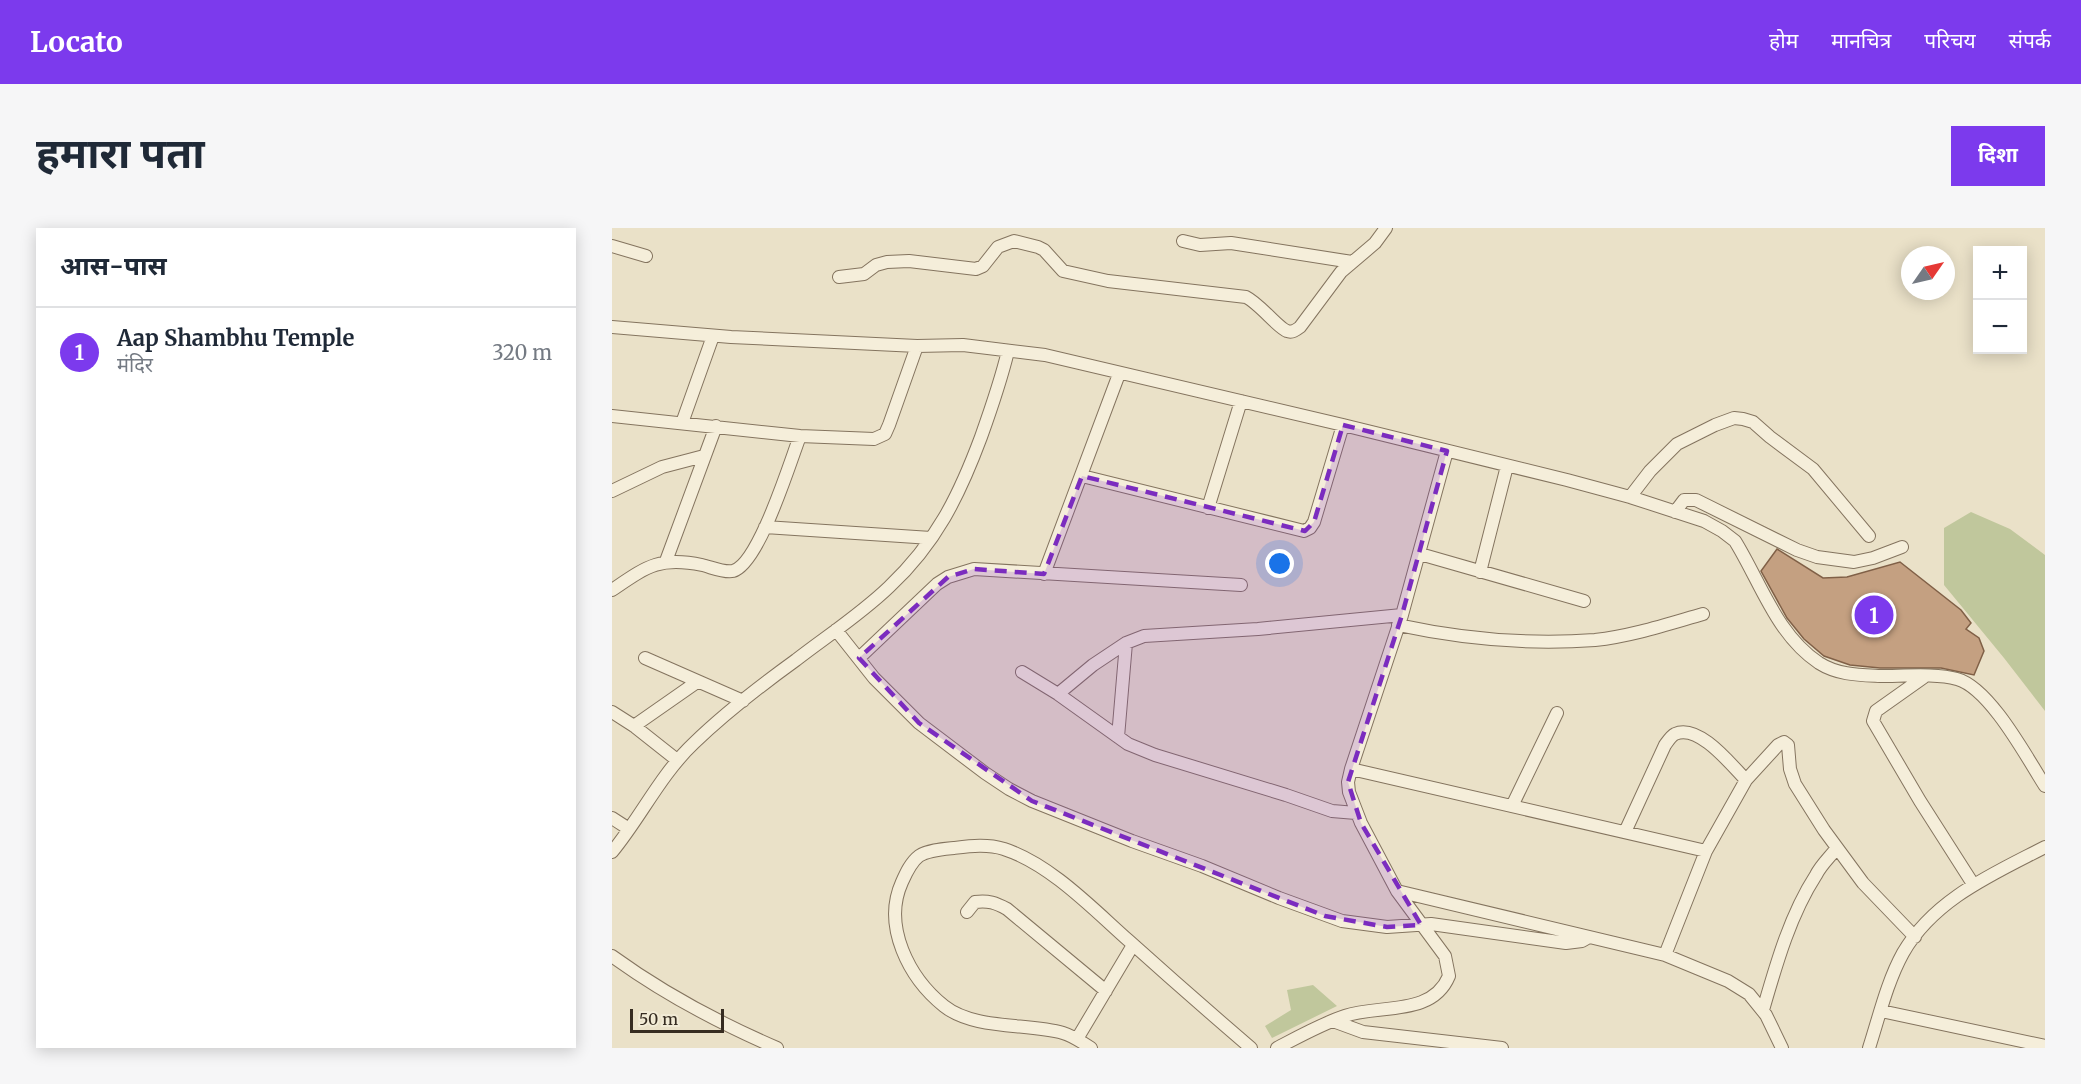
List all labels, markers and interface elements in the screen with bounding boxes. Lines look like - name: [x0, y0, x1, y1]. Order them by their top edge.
- text: Locato: [30, 24, 123, 60]
- text: होम: [1769, 27, 1798, 54]
- text: मानचित्र: [1831, 27, 1891, 54]
- text: परिचय: [1924, 27, 1976, 54]
- text: संपर्क: [2009, 27, 2051, 54]
- button: दिशा: [1951, 126, 2045, 186]
- text: हमारा पता: [36, 127, 205, 179]
- north arrow: [1901, 246, 1955, 300]
- map controls: [1973, 246, 2027, 354]
- button: +: [1973, 246, 2027, 300]
- text: आस-पास: [60, 249, 167, 282]
- button: −: [1973, 300, 2027, 354]
- text: Aap Shambhu Temple: [117, 324, 354, 352]
- text: 1: [75, 340, 84, 365]
- text: 320 m: [492, 340, 552, 365]
- text: मंदिर: [117, 352, 153, 377]
- your location: [1265, 549, 1294, 578]
- pin: 1: [1854, 592, 1894, 638]
- scale bar: [630, 1006, 724, 1034]
- text: 50 m: [639, 1009, 678, 1029]

